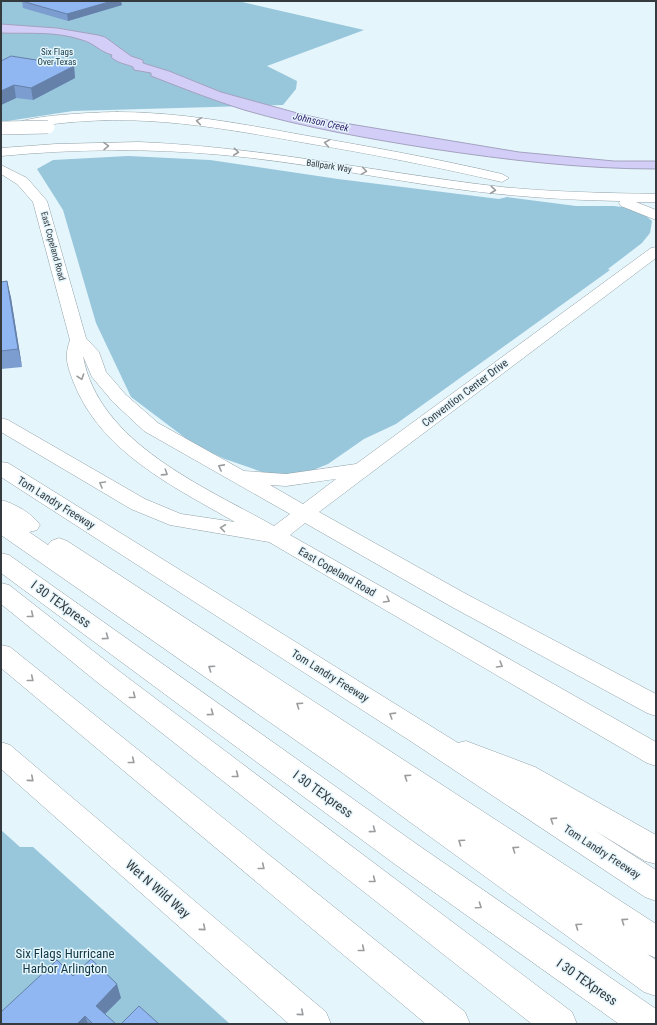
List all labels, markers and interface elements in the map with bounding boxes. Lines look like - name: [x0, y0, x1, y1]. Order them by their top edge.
- park label: Six Flags Over Texas: [38, 47, 76, 67]
- water label: Johnson Creek: [292, 110, 351, 134]
- one-way arrow: [196, 117, 202, 126]
- one-way arrow: [324, 139, 330, 148]
- one-way arrow: [103, 142, 109, 150]
- one-way arrow: [233, 147, 239, 156]
- street label: Ballpark Way: [306, 157, 353, 175]
- one-way arrow: [361, 166, 367, 175]
- one-way arrow: [490, 185, 496, 194]
- street label: East Copeland Road: [39, 210, 67, 282]
- street label: Convention Center Drive: [419, 356, 511, 430]
- one-way arrow: [76, 374, 85, 381]
- one-way arrow: [218, 464, 225, 472]
- one-way arrow: [161, 468, 168, 475]
- street label: Tom Landry Freeway: [15, 474, 98, 532]
- one-way arrow: [99, 481, 106, 488]
- one-way arrow: [220, 524, 226, 533]
- street label: East Copeland Road: [296, 545, 378, 599]
- street label: I 30 TEXpress: [28, 577, 94, 631]
- one-way arrow: [383, 596, 390, 603]
- one-way arrow: [27, 610, 34, 617]
- one-way arrow: [101, 632, 108, 639]
- street label: Tom Landry Freeway: [289, 647, 372, 705]
- one-way arrow: [496, 661, 503, 668]
- one-way arrow: [208, 665, 215, 672]
- one-way arrow: [27, 674, 34, 681]
- one-way arrow: [129, 691, 136, 698]
- one-way arrow: [296, 703, 303, 710]
- one-way arrow: [207, 708, 214, 715]
- one-way arrow: [389, 712, 396, 720]
- one-way arrow: [127, 756, 135, 763]
- street label: I 30 TEXpress: [290, 767, 356, 821]
- one-way arrow: [232, 770, 239, 777]
- one-way arrow: [26, 774, 33, 781]
- one-way arrow: [404, 774, 411, 782]
- one-way arrow: [550, 817, 557, 825]
- street label: Tom Landry Freeway: [561, 822, 643, 882]
- one-way arrow: [369, 825, 376, 833]
- one-way arrow: [458, 839, 465, 847]
- one-way arrow: [512, 846, 519, 854]
- street label: Wet N Wild Way: [123, 857, 194, 921]
- one-way arrow: [257, 862, 264, 869]
- one-way arrow: [368, 875, 375, 882]
- one-way arrow: [475, 901, 482, 909]
- one-way arrow: [621, 918, 628, 925]
- one-way arrow: [198, 923, 206, 930]
- one-way arrow: [576, 923, 583, 930]
- one-way arrow: [357, 945, 365, 952]
- park label: Six Flags Hurricane Harbor Arlington: [15, 946, 115, 976]
- street label: I 30 TEXpress: [554, 956, 620, 1008]
- one-way arrow: [297, 1008, 304, 1015]

